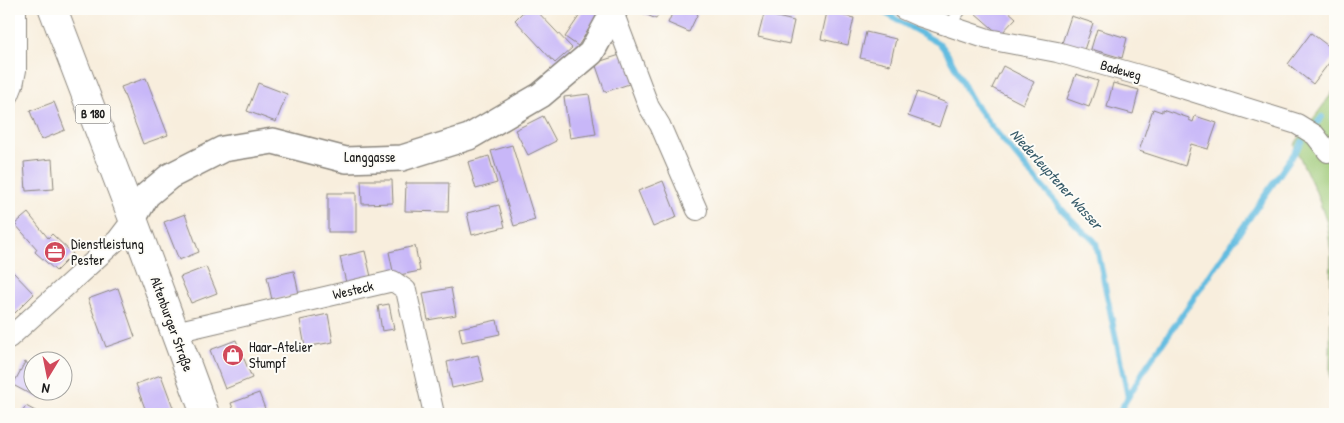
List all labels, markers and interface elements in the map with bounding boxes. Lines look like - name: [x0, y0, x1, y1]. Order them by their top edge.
- street label: Badeweg: [1098, 55, 1144, 85]
- road number: B 180: [76, 105, 110, 124]
- water label: Niederleuptener Wasser: [1005, 124, 1109, 235]
- street label: Langgasse: [344, 147, 396, 167]
- place label: Dienstleistung Pester: [71, 234, 144, 269]
- office icon: Dienstleistung Pester: [43, 240, 67, 264]
- street label: Altenburger Straße: [146, 274, 199, 375]
- street label: Westeck: [331, 276, 375, 303]
- place label: Haar-Atelier Stumpf: [249, 337, 313, 373]
- shop icon: Haar-Atelier Stumpf: [221, 343, 245, 367]
- north arrow: [22, 350, 72, 400]
- text: N: [40, 379, 51, 399]

